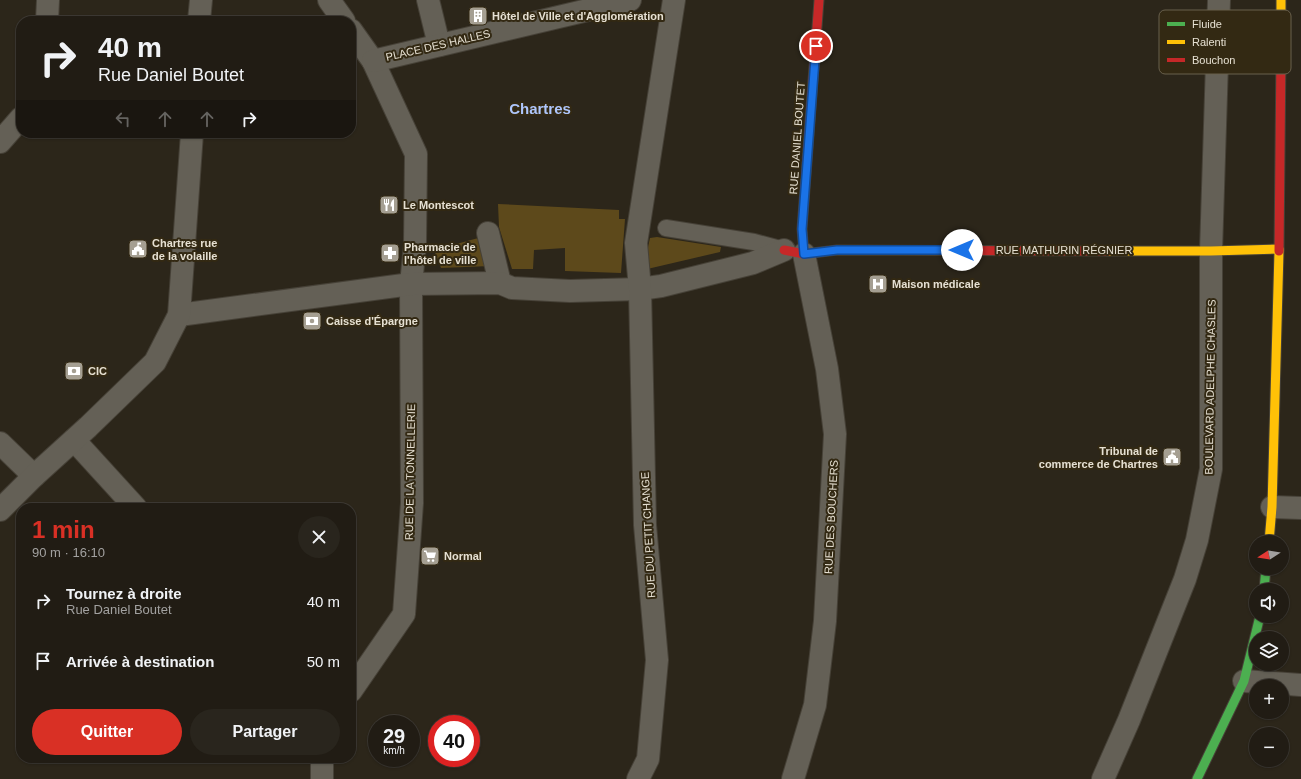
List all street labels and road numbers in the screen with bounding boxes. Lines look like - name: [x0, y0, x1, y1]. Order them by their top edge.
- street label: PLACE DES HALLES: [385, 27, 491, 63]
- street label: RUE DANIEL BOUTET: [787, 81, 807, 195]
- street label: RUE MATHURIN RÉGNIER: [996, 244, 1132, 256]
- street label: BOULEVARD ADELPHE CHASLES: [1202, 299, 1218, 475]
- street label: RUE DE LA TONNELLERIE: [403, 404, 417, 540]
- street label: RUE DES BOUCHERS: [822, 460, 840, 574]
- street label: RUE DU PETIT CHANGE: [639, 472, 657, 598]

